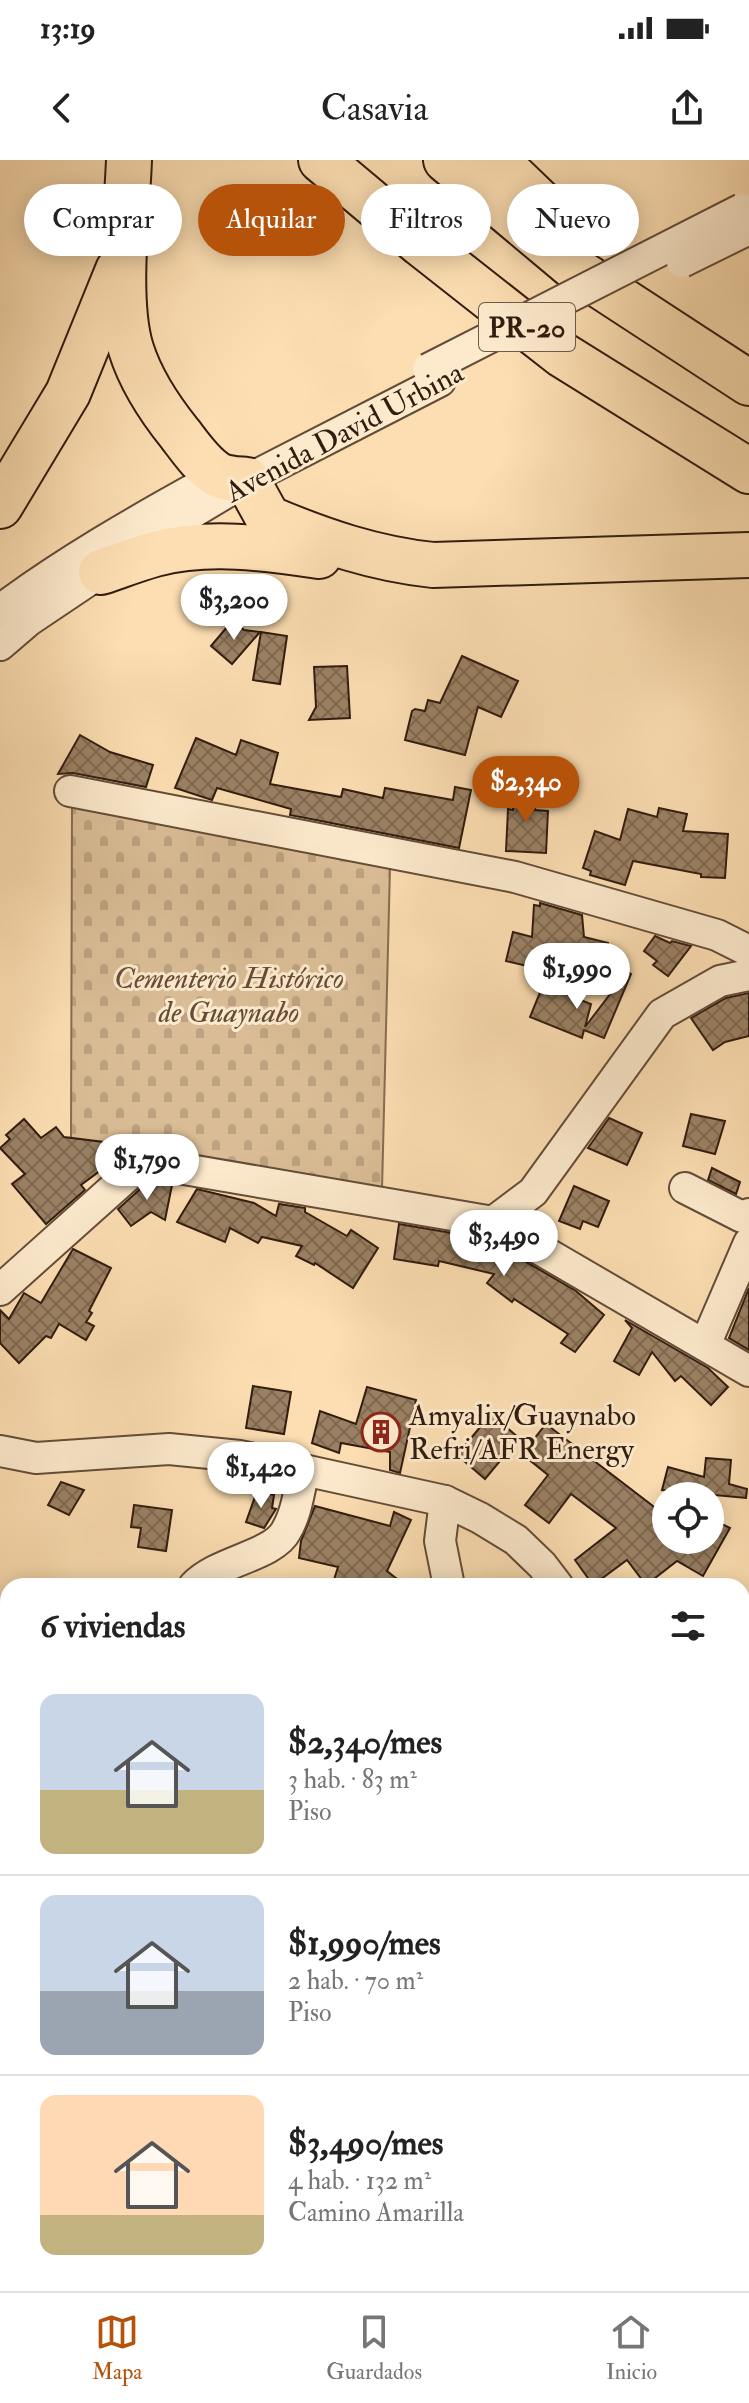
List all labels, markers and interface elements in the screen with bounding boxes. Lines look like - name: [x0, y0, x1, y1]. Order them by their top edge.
- text: 13:19: [40, 10, 96, 47]
- icon: back: [40, 86, 84, 130]
- text: Casavia: [321, 86, 428, 131]
- icon: share: [665, 86, 709, 130]
- chip: Comprar: [24, 184, 182, 256]
- chip: Alquilar: [198, 184, 345, 256]
- chip: Filtros: [361, 184, 491, 256]
- chip: Nuevo: [507, 184, 639, 256]
- road number: PR-20: [479, 303, 575, 351]
- street label: Avenida David Urbina: [218, 354, 470, 511]
- pin: $3,200: [169, 574, 299, 642]
- text: $3,200: [199, 584, 269, 616]
- pin: $2,340: [461, 756, 591, 824]
- text: $2,340: [490, 766, 562, 798]
- pin: $1,990: [512, 943, 642, 1011]
- text: $1,990: [542, 953, 612, 985]
- park label: Cementerio Histórico de Guaynabo: [114, 960, 344, 1031]
- pin: $1,790: [82, 1134, 212, 1202]
- text: $1,790: [113, 1144, 181, 1176]
- pin: $3,490: [439, 1210, 569, 1278]
- text: $3,490: [468, 1220, 540, 1252]
- place label: Amyalix/Guaynabo Refri/AFR Energy: [408, 1397, 636, 1468]
- building icon: Amyalix/Guaynabo Refri/AFR Energy: [360, 1411, 402, 1453]
- pin: $1,420: [196, 1442, 326, 1510]
- text: $1,420: [225, 1452, 297, 1484]
- map controls: [652, 1482, 724, 1554]
- button: locate: [652, 1482, 724, 1554]
- icon: filters: [666, 1604, 710, 1648]
- text: 6 viviendas: [40, 1605, 185, 1648]
- text: $2,340/mes: [288, 1721, 442, 1764]
- icon: home: [104, 1726, 200, 1822]
- text: 3 hab. · 83 m²: [288, 1764, 417, 1796]
- text: Piso: [288, 1796, 331, 1828]
- text: $1,990/mes: [288, 1922, 441, 1965]
- icon: home: [104, 1927, 200, 2023]
- text: 2 hab. · 70 m²: [288, 1965, 423, 1997]
- text: Piso: [288, 1997, 331, 2029]
- text: $3,490/mes: [288, 2122, 443, 2165]
- icon: home: [104, 2127, 200, 2223]
- text: 4 hab. · 132 m²: [288, 2165, 431, 2197]
- text: Camino Amarilla: [288, 2197, 464, 2229]
- tab: Mapa: [92, 2310, 142, 2386]
- tab: Guardados: [326, 2310, 422, 2386]
- tab: Inicio: [606, 2310, 657, 2386]

